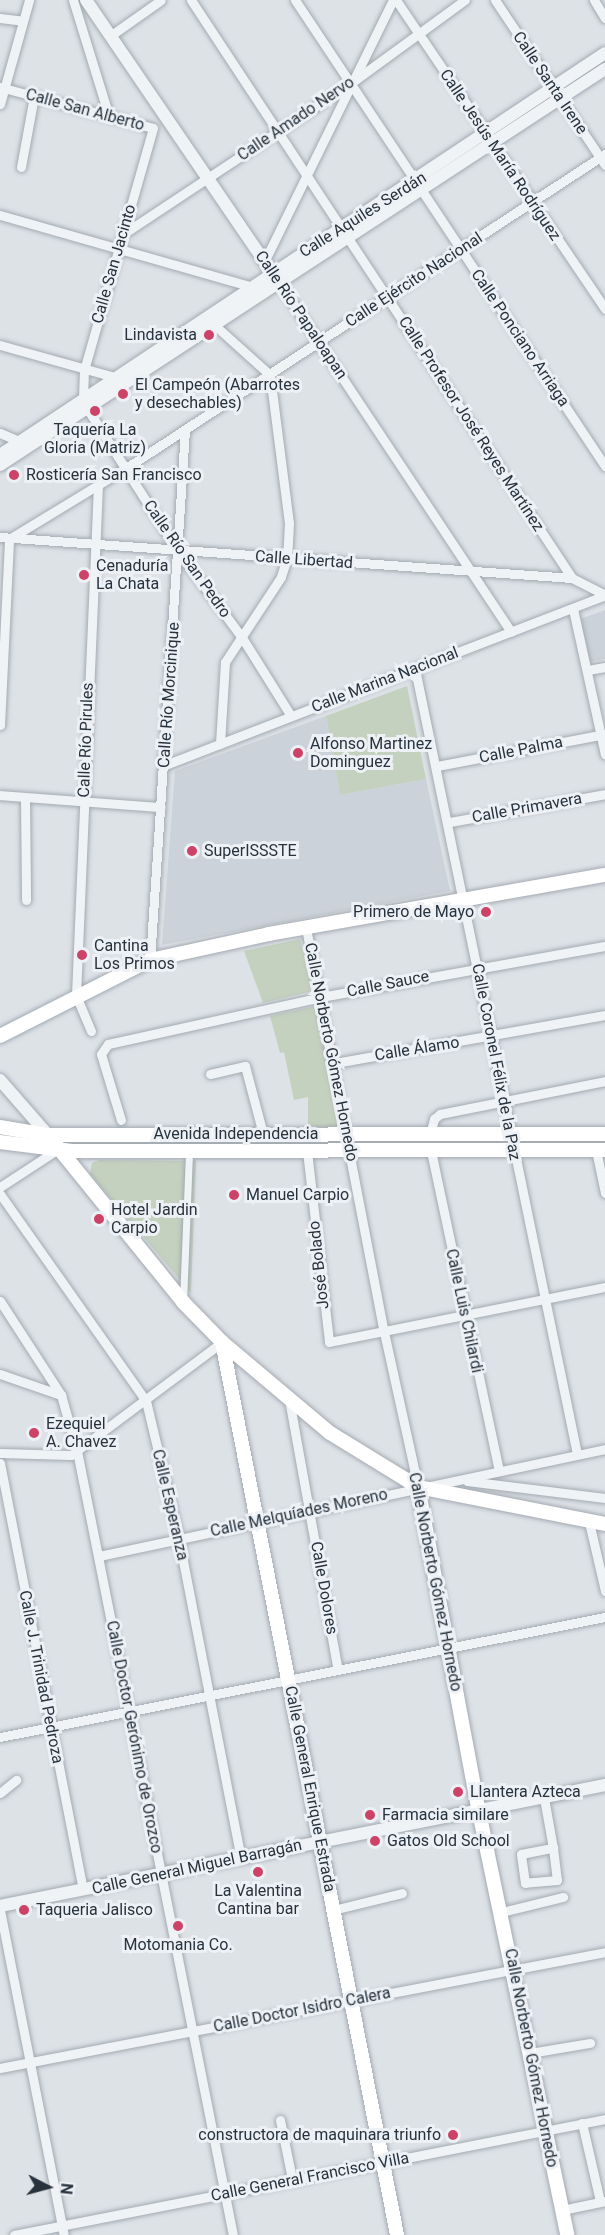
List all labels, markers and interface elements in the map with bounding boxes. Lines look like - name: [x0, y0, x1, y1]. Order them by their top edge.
- street label: Calle Santa Irene: [509, 28, 591, 138]
- street label: Calle Jesús María Rodríguez: [435, 66, 565, 244]
- street label: Calle Amado Nervo: [234, 73, 358, 165]
- street label: Calle San Alberto: [24, 85, 146, 135]
- street label: Calle Aquiles Serdán: [296, 168, 430, 262]
- street label: Calle San Jacinto: [88, 202, 140, 326]
- street label: Calle Ejército Nacional: [342, 229, 486, 331]
- street label: Calle Río Papaloapan: [251, 247, 351, 383]
- street label: Calle Ponciano Arriaga: [467, 266, 573, 410]
- street label: Calle Profesor José Reyes Martínez: [394, 313, 548, 535]
- place label: Lindavista: [124, 325, 197, 345]
- marker: Lindavista: [202, 328, 216, 342]
- place label: El Campeón (Abarrotes y desechables): [135, 375, 300, 413]
- marker: El Campeón (Abarrotes y desechables): [116, 387, 130, 401]
- marker: Taquería La Gloria (Matriz): [88, 404, 102, 418]
- place label: Taquería La Gloria (Matriz): [44, 420, 146, 458]
- place label: Rosticería San Francisco: [26, 465, 202, 485]
- marker: Rosticería San Francisco: [7, 468, 21, 482]
- street label: Calle Río San Pedro: [139, 496, 235, 622]
- street label: Calle Libertad: [254, 547, 354, 573]
- place label: Cenaduría La Chata: [96, 556, 168, 594]
- marker: Cenaduría La Chata: [77, 568, 91, 582]
- street label: Calle Río Morcinique: [154, 621, 184, 769]
- street label: Calle Marina Nacional: [309, 643, 461, 717]
- street label: Calle Río Pirules: [74, 682, 98, 798]
- street label: Calle Palma: [478, 732, 564, 768]
- place label: Alfonso Martinez Dominguez: [310, 734, 432, 772]
- marker: Alfonso Martinez Dominguez: [291, 746, 305, 760]
- street label: Calle Primavera: [471, 789, 583, 827]
- place label: SuperISSSTE: [204, 841, 297, 861]
- marker: SuperISSSTE: [185, 844, 199, 858]
- place label: Primero de Mayo: [353, 902, 474, 922]
- marker: Primero de Mayo: [479, 905, 493, 919]
- place label: Cantina Los Primos: [94, 936, 175, 974]
- street label: Calle Norberto Gómez Hornedo: [300, 941, 362, 1163]
- marker: Cantina Los Primos: [75, 948, 89, 962]
- street label: Calle Coronel Félix de la Paz: [467, 962, 525, 1162]
- street label: Calle Sauce: [345, 967, 431, 1001]
- street label: Calle Álamo: [373, 1033, 461, 1065]
- street label: Avenida Independencia: [154, 1124, 318, 1144]
- place label: Manuel Carpio: [246, 1185, 349, 1205]
- marker: Manuel Carpio: [227, 1188, 241, 1202]
- place label: Hotel Jardin Carpio: [111, 1200, 198, 1238]
- marker: Hotel Jardin Carpio: [92, 1212, 106, 1226]
- street label: José Bolado: [305, 1220, 333, 1310]
- street label: Calle Luis Chilardi: [441, 1247, 487, 1375]
- place label: Ezequiel A. Chavez: [46, 1414, 117, 1452]
- marker: Ezequiel A. Chavez: [27, 1426, 41, 1440]
- street label: Calle Esperanza: [148, 1448, 192, 1562]
- street label: Calle Norberto Gómez Hornedo: [404, 1471, 466, 1693]
- street label: Calle Melquíades Moreno: [209, 1485, 389, 1541]
- street label: Calle Dolores: [306, 1540, 342, 1636]
- street label: Calle J. Trinidad Pedroza: [15, 1589, 67, 1765]
- street label: Calle Doctor Gerónimo de Orozco: [102, 1619, 166, 1855]
- street label: Calle General Enrique Estrada: [281, 1684, 339, 1894]
- place label: Llantera Azteca: [470, 1782, 581, 1802]
- marker: Llantera Azteca: [451, 1785, 465, 1799]
- place label: Farmacia similare: [382, 1805, 509, 1825]
- marker: Farmacia similare: [363, 1808, 377, 1822]
- place label: Gatos Old School: [387, 1831, 510, 1851]
- marker: Gatos Old School: [368, 1834, 382, 1848]
- street label: Calle General Miguel Barragán: [90, 1835, 304, 1899]
- marker: La Valentina Cantina bar: [251, 1865, 265, 1879]
- place label: La Valentina Cantina bar: [214, 1881, 302, 1919]
- place label: Taqueria Jalisco: [36, 1900, 153, 1920]
- marker: Taqueria Jalisco: [17, 1903, 31, 1917]
- marker: Motomania Co.: [171, 1919, 185, 1933]
- place label: Motomania Co.: [123, 1935, 233, 1955]
- street label: Calle Norberto Gómez Hornedo: [500, 1947, 562, 2169]
- street label: Calle Doctor Isidro Calera: [212, 1983, 392, 2037]
- place label: constructora de maquinara triunfo: [198, 2125, 441, 2145]
- marker: constructora de maquinara triunfo: [446, 2128, 460, 2142]
- street label: Calle General Francisco Villa: [209, 2148, 411, 2206]
- north arrow: [18, 2157, 78, 2217]
- text: N: [56, 2182, 76, 2196]

